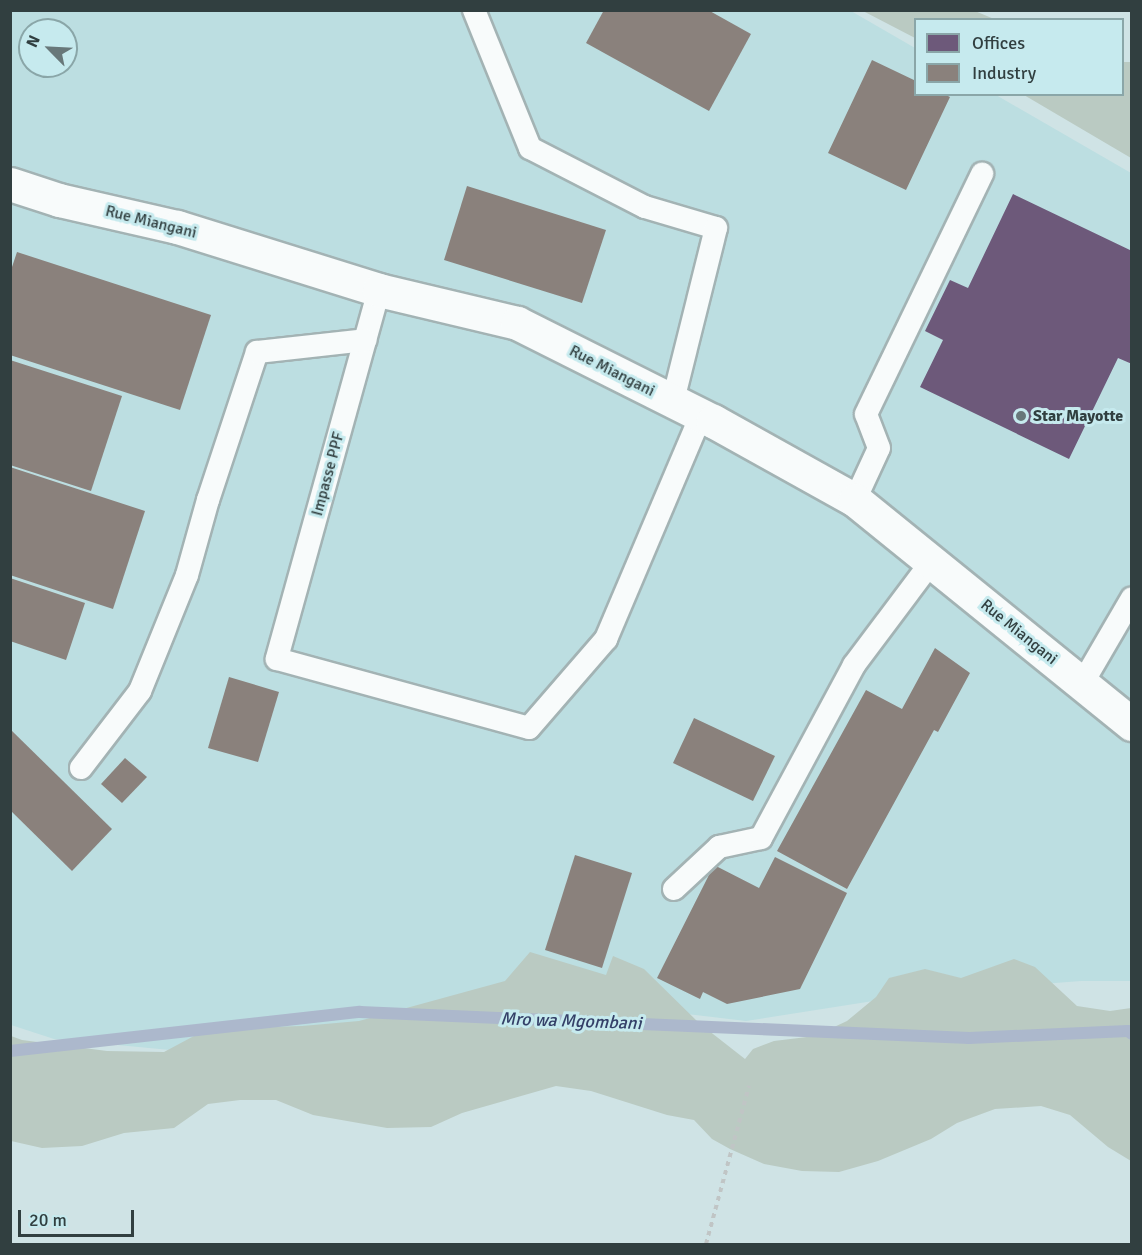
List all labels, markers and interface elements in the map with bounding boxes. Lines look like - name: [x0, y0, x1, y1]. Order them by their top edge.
- north arrow: [18, 18, 78, 78]
- legend: [914, 18, 1124, 96]
- text: N: [22, 32, 45, 51]
- text: Offices: [972, 32, 1025, 54]
- text: Industry: [972, 62, 1036, 84]
- street label: Rue Miangani: [103, 201, 199, 243]
- street label: Rue Miangani: [566, 341, 658, 401]
- place label: Star Mayotte: [1033, 406, 1123, 426]
- marker: Star Mayotte: [1014, 409, 1028, 423]
- street label: Impasse PPF: [308, 430, 348, 518]
- street label: Rue Miangani: [977, 595, 1061, 669]
- water label: Mro wa Mgombani: [500, 1008, 642, 1034]
- scale bar: [21, 1198, 136, 1236]
- text: 20 m: [29, 1209, 67, 1231]

